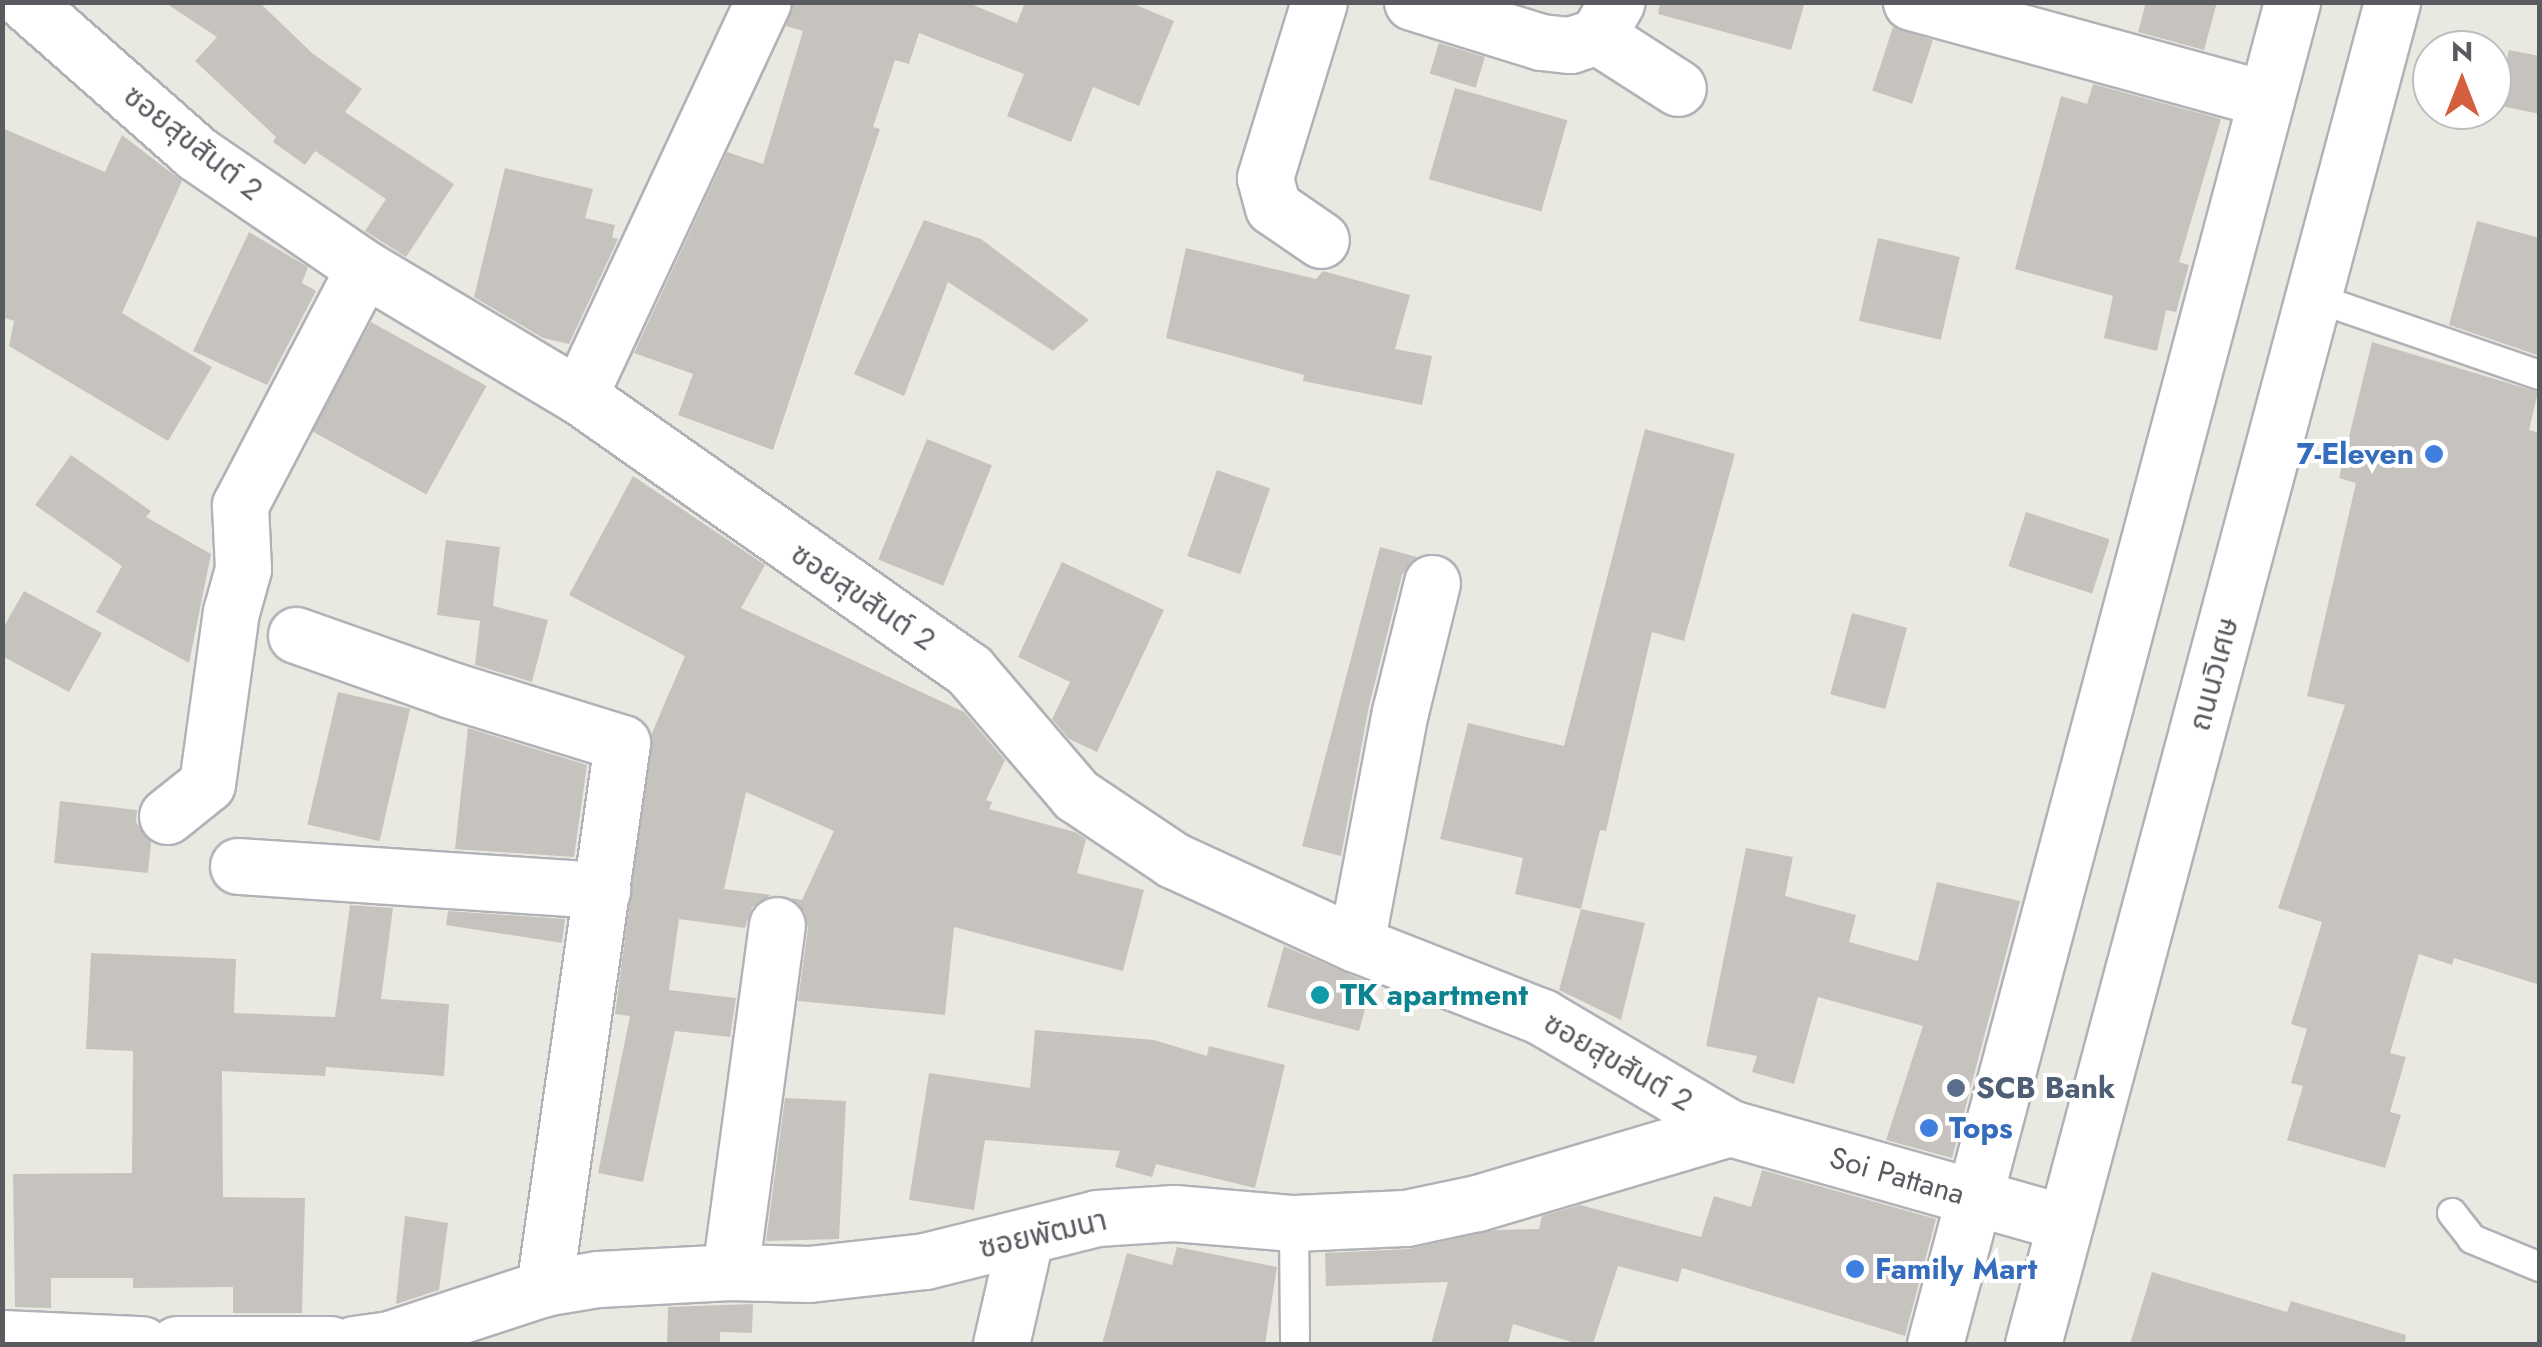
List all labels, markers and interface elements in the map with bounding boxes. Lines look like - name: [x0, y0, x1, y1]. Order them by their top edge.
- north arrow: [2412, 30, 2512, 130]
- text: N: [2451, 31, 2473, 72]
- street label: ซอยสุขสันต์ 2: [117, 78, 269, 208]
- place label: 7-Eleven: [2297, 436, 2414, 472]
- marker: 7-Eleven: [2423, 443, 2445, 465]
- street label: ซอยสุขสันต์ 2: [784, 536, 942, 658]
- street label: ถนนวิเศษ: [2182, 613, 2246, 735]
- place label: TK apartment: [1340, 977, 1528, 1013]
- marker: TK apartment: [1309, 984, 1331, 1006]
- street label: ซอยสุขสันต์ 2: [1537, 1005, 1699, 1119]
- place label: SCB Bank: [1976, 1070, 2115, 1106]
- marker: SCB Bank: [1945, 1077, 1967, 1099]
- place label: Tops: [1949, 1110, 2013, 1146]
- marker: Tops: [1918, 1117, 1940, 1139]
- street label: Soi Pattana: [1825, 1140, 1969, 1212]
- street label: ซอยพัฒนา: [976, 1202, 1110, 1266]
- place label: Family Mart: [1875, 1251, 2037, 1287]
- marker: Family Mart: [1844, 1258, 1866, 1280]

